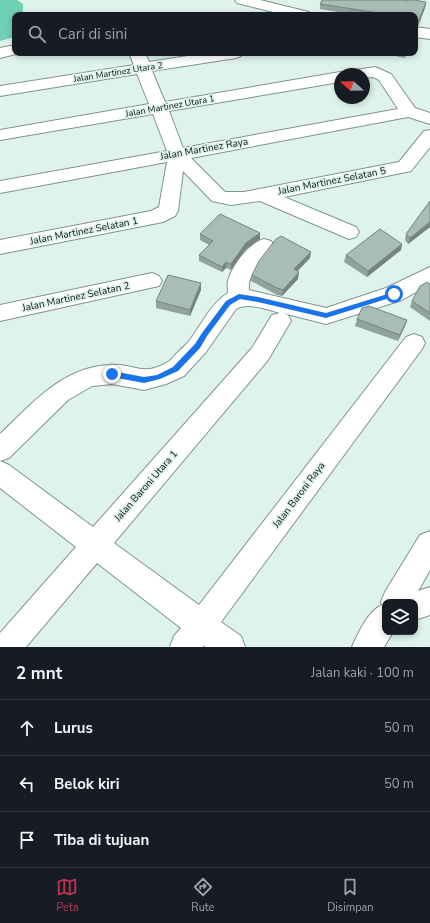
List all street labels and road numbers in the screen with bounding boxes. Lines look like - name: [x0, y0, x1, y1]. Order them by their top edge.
- street label: Jalan Martinez Utara 2: [72, 59, 163, 85]
- street label: Jalan Martinez Utara 1: [124, 92, 215, 120]
- street label: Jalan Martinez Raya: [158, 134, 249, 164]
- street label: Jalan Martinez Selatan 5: [276, 164, 387, 199]
- street label: Jalan Martinez Selatan 1: [28, 214, 139, 249]
- street label: Jalan Martinez Selatan 2: [20, 279, 131, 315]
- street label: Jalan Baroni Utara 1: [110, 447, 181, 525]
- street label: Jalan Baroni Raya: [269, 459, 328, 532]

